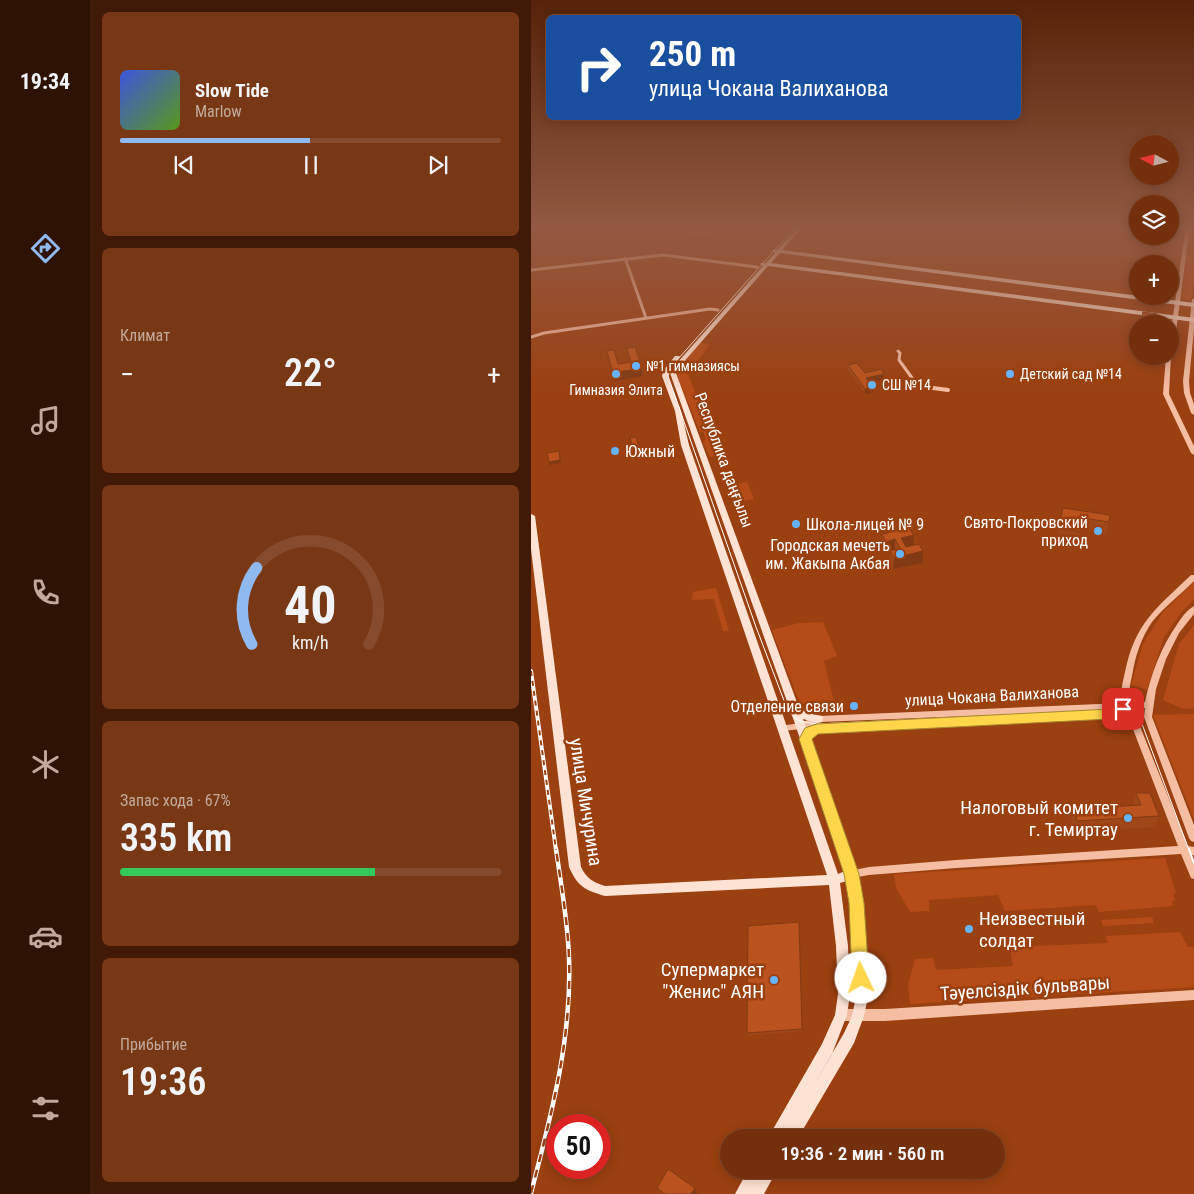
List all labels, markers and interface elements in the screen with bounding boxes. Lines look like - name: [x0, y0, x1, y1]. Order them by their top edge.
- text: 250 m: [649, 34, 736, 75]
- icon: right: [566, 35, 631, 100]
- text: 19:34: [20, 69, 70, 94]
- text: улица Чокана Валиханова: [649, 76, 888, 101]
- text: Slow Tide: [195, 79, 269, 102]
- text: Marlow: [195, 102, 242, 121]
- north arrow: [1129, 135, 1179, 185]
- map controls: [1129, 135, 1179, 365]
- icon: previous: [170, 151, 198, 179]
- icon: pause: [297, 151, 325, 179]
- icon: next: [424, 151, 452, 179]
- button: layers: [1129, 195, 1179, 245]
- icon: directions: [28, 231, 63, 266]
- button: +: [1129, 255, 1179, 305]
- button: −: [1129, 315, 1179, 365]
- text: Климат: [120, 326, 170, 345]
- text: 22°: [284, 351, 337, 395]
- text: −: [120, 358, 134, 391]
- text: +: [487, 358, 501, 391]
- place label: №1 гимназиясы: [646, 358, 740, 374]
- marker: №1 гимназиясы: [630, 360, 642, 372]
- place label: Детский сад №14: [1020, 366, 1122, 382]
- marker: Гимназия Элита: [610, 368, 622, 380]
- marker: Детский сад №14: [1004, 368, 1016, 380]
- place label: СШ №14: [882, 377, 931, 393]
- marker: СШ №14: [866, 379, 878, 391]
- place label: Гимназия Элита: [569, 382, 663, 398]
- street label: Республика даңғылы: [691, 390, 757, 530]
- icon: music: [28, 403, 63, 438]
- place label: Южный: [625, 442, 675, 461]
- marker: Южный: [609, 445, 621, 457]
- place label: Свято-Покровский приход: [964, 513, 1088, 550]
- place label: Школа-лицей № 9: [806, 515, 924, 534]
- marker: Школа-лицей № 9: [790, 518, 802, 530]
- marker: Свято-Покровский приход: [1092, 525, 1104, 537]
- place label: Городская мечеть им. Жакыпа Акбая: [765, 536, 890, 573]
- marker: Городская мечеть им. Жакыпа Акбая: [894, 548, 906, 560]
- icon: phone: [28, 575, 63, 610]
- text: 40: [284, 575, 337, 636]
- text: km/h: [292, 632, 329, 653]
- street label: улица Чокана Валиханова: [905, 682, 1079, 710]
- pin: [1102, 688, 1144, 730]
- icon: arrive: [1109, 695, 1137, 723]
- place label: Отделение связи: [731, 697, 844, 716]
- marker: Отделение связи: [848, 700, 860, 712]
- street label: улица Мичурина: [565, 736, 607, 868]
- icon: climate: [28, 747, 63, 782]
- text: Запас хода · 67%: [120, 791, 231, 810]
- place label: Налоговый комитет г. Темиртау: [960, 796, 1118, 841]
- marker: Налоговый комитет г. Темиртау: [1122, 812, 1134, 824]
- text: 335 km: [120, 816, 232, 860]
- place label: Неизвестный солдат: [979, 907, 1085, 952]
- icon: car: [28, 919, 63, 954]
- marker: Неизвестный солдат: [963, 923, 975, 935]
- position arrow: [834, 951, 886, 1003]
- place label: Супермаркет "Женис" АЯН: [661, 958, 764, 1003]
- street label: Тәуелсіздік бульвары: [939, 971, 1111, 1005]
- marker: Супермаркет "Женис" АЯН: [768, 974, 780, 986]
- text: Прибытие: [120, 1035, 187, 1054]
- text: 19:36: [120, 1060, 206, 1104]
- icon: filters: [28, 1091, 63, 1126]
- speed limit sign: 50: [546, 1114, 611, 1179]
- text: 19:36 · 2 мин · 560 m: [781, 1142, 944, 1165]

